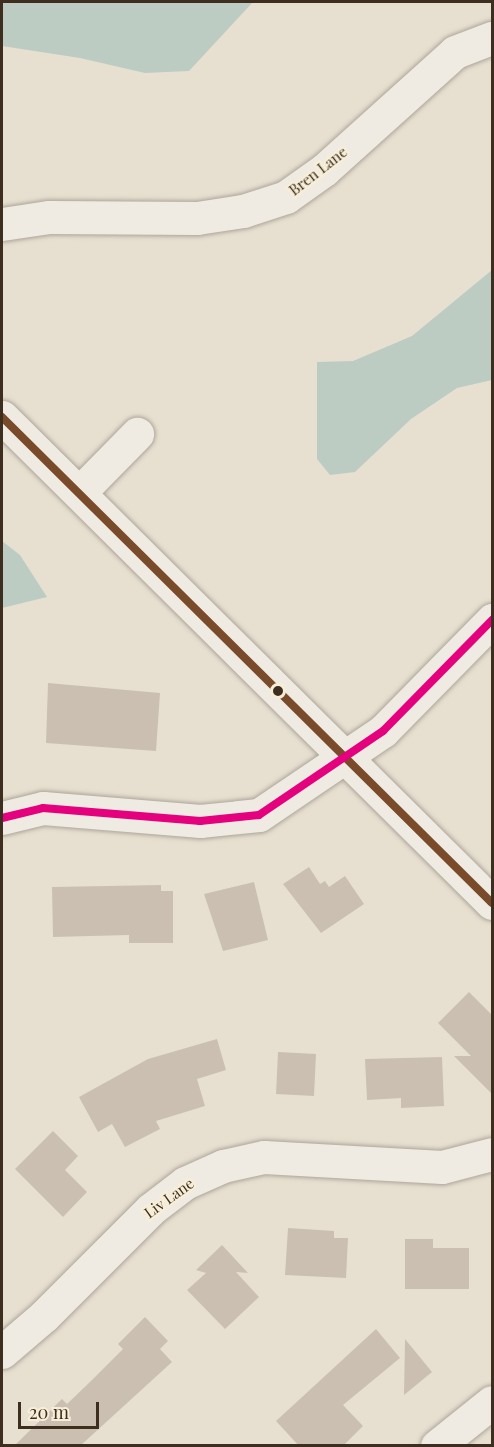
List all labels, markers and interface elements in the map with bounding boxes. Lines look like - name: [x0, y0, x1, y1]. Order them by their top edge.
- street label: Bren Lane: [285, 143, 351, 199]
- unlabelled marker: [272, 685, 284, 697]
- street label: Liv Lane: [141, 1174, 197, 1222]
- scale bar: [21, 1390, 102, 1428]
- text: 20 m: [29, 1400, 69, 1424]

